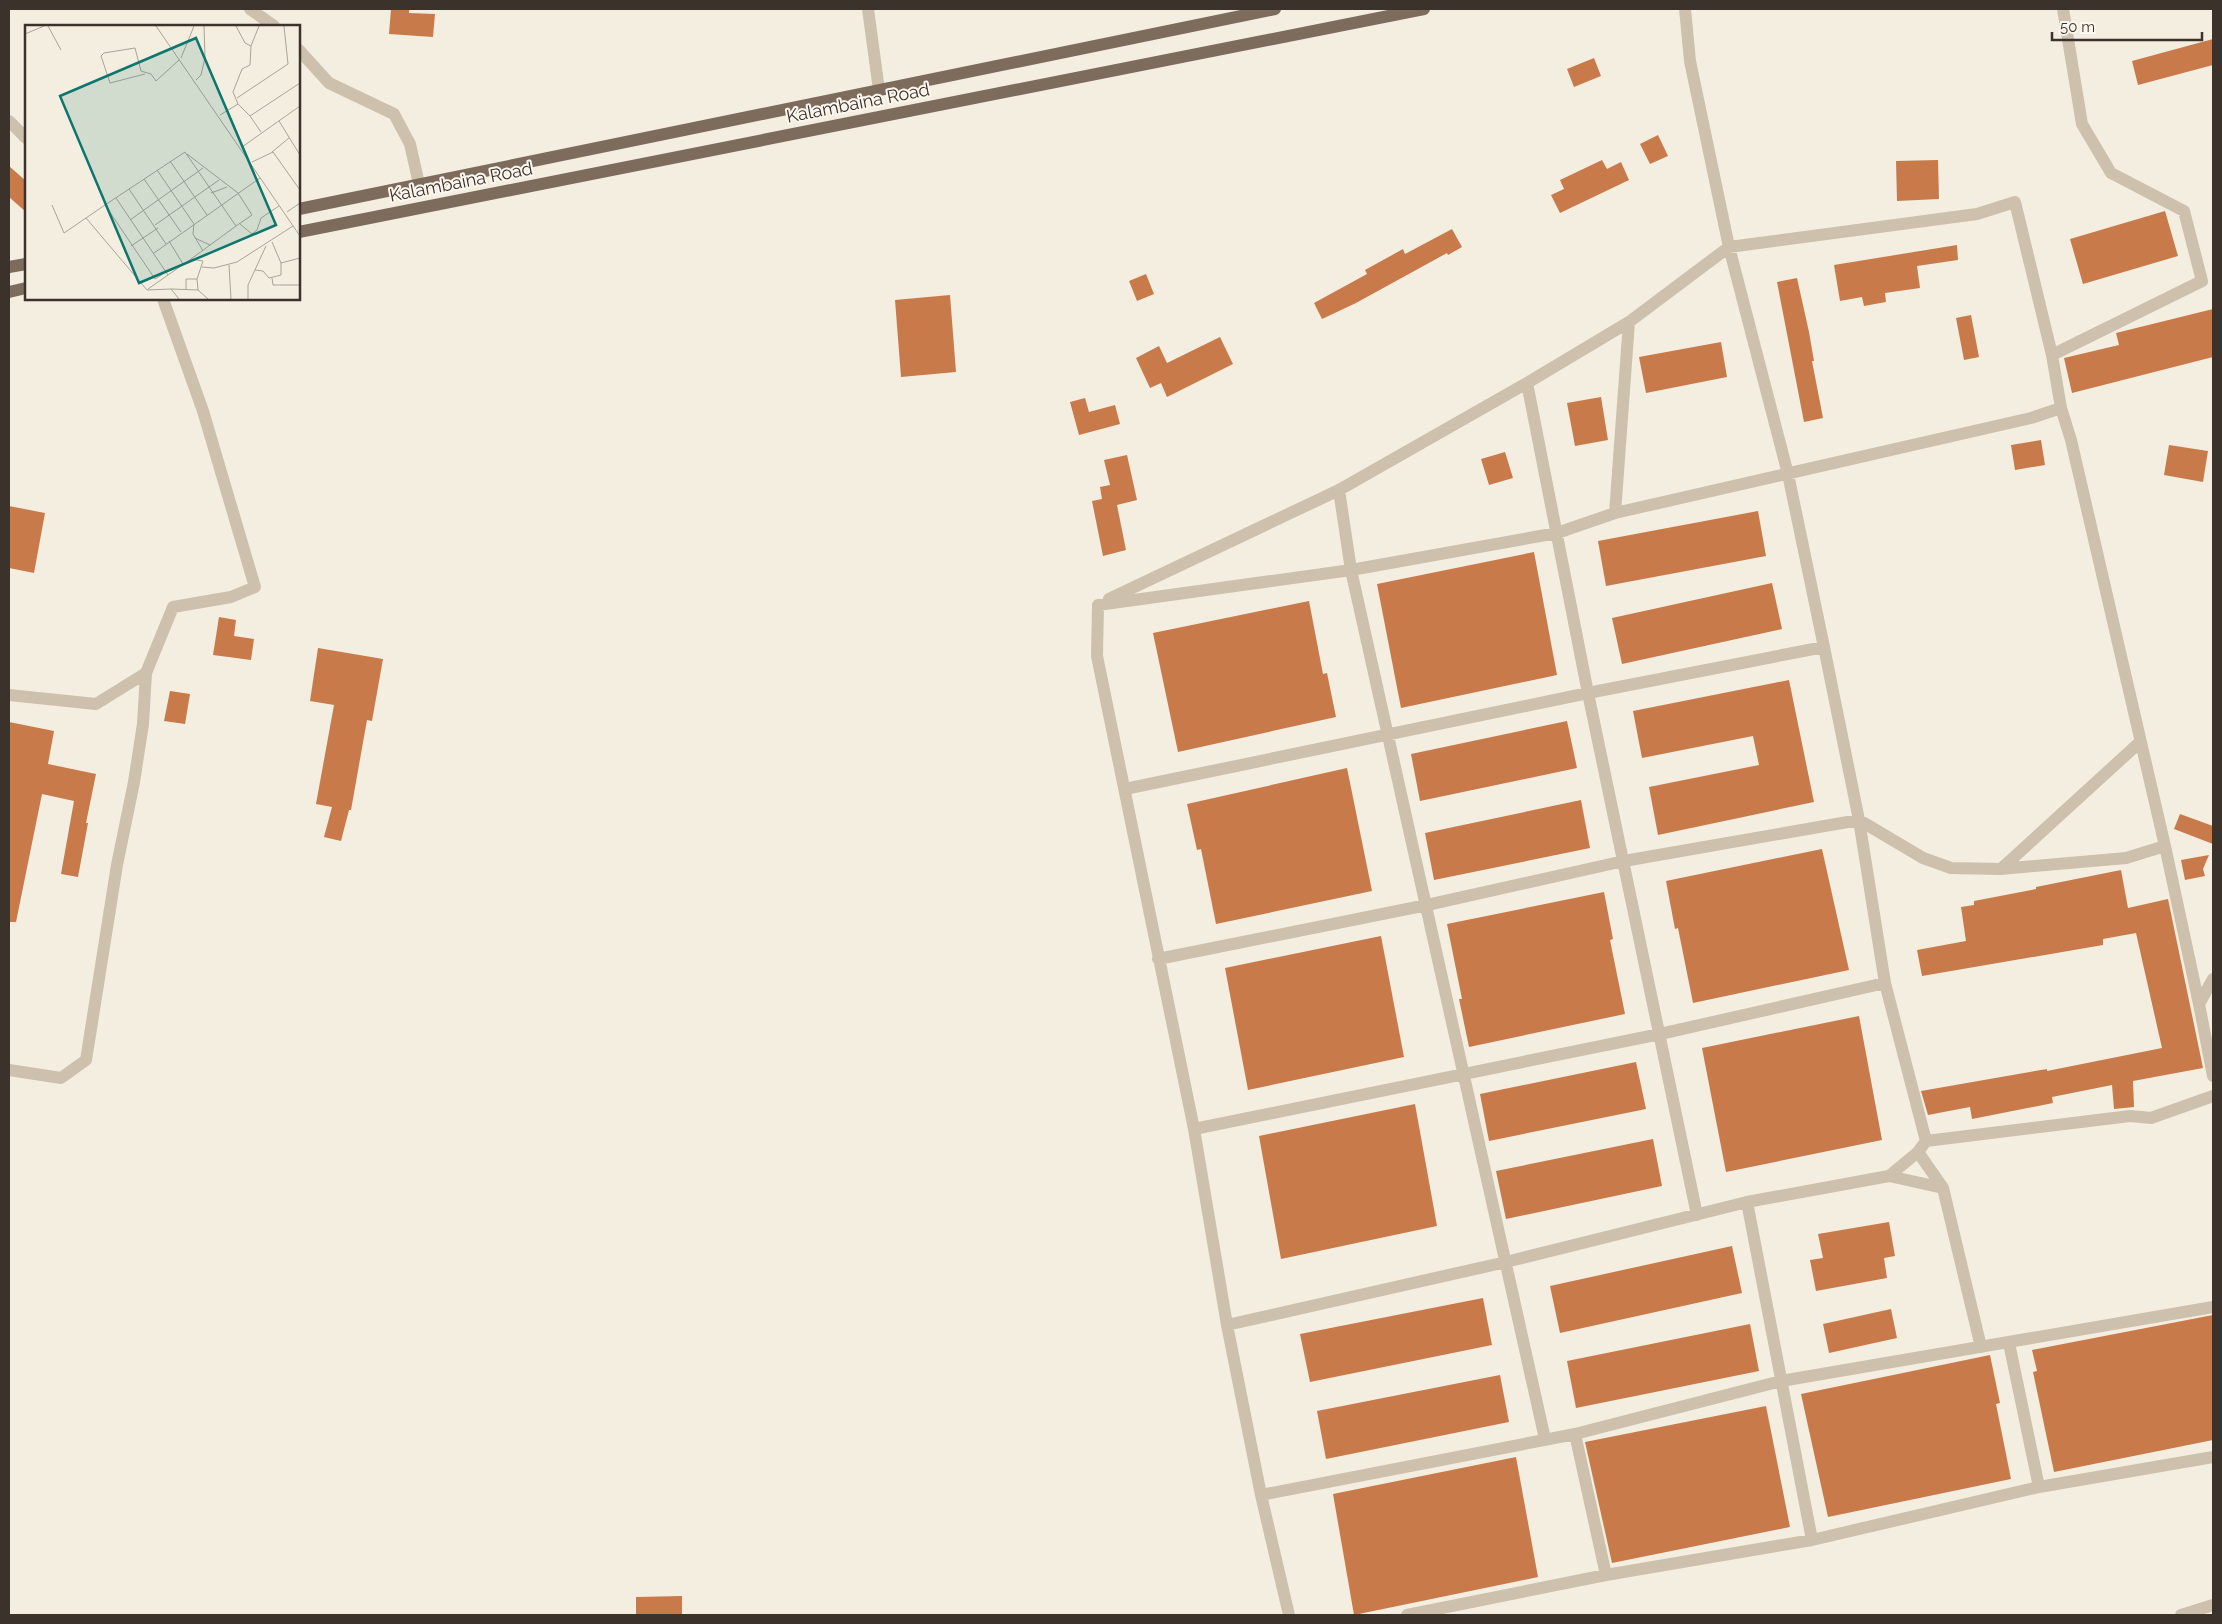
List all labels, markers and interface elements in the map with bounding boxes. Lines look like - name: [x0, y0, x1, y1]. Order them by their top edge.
- scale bar: [2052, 10, 2202, 42]
- text: 50 m: [2060, 18, 2095, 36]
- inset map: [25, 25, 300, 300]
- street label: Kalambaina Road: [784, 78, 931, 127]
- street label: Kalambaina Road: [387, 157, 534, 206]

